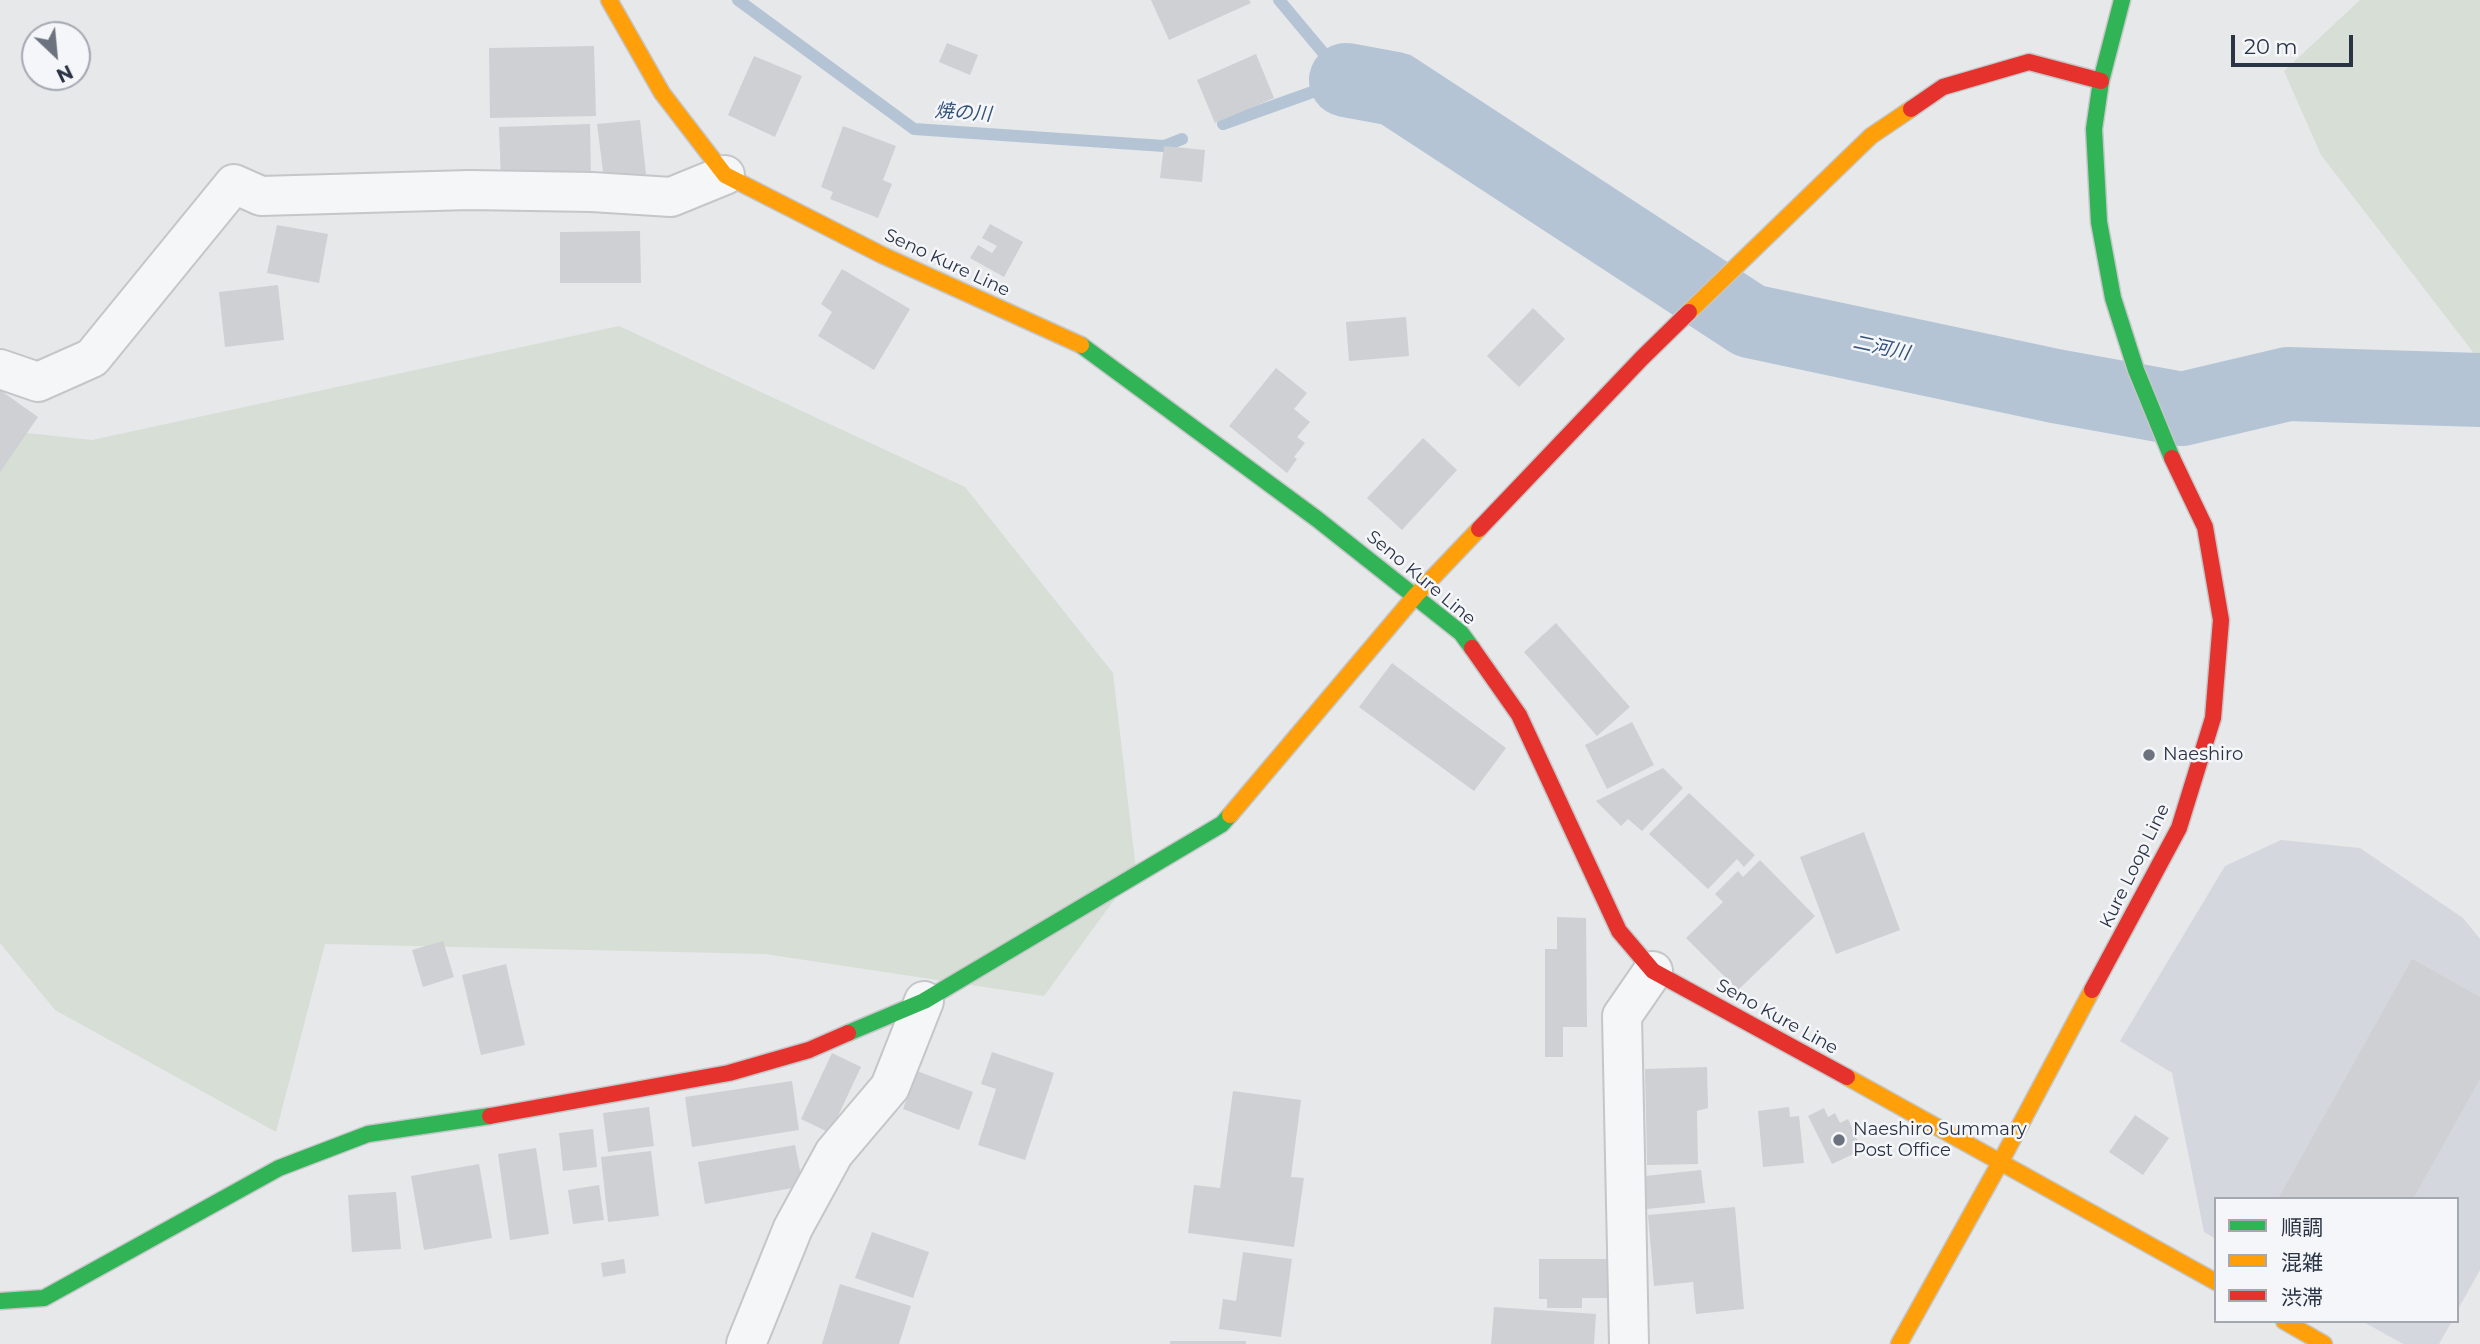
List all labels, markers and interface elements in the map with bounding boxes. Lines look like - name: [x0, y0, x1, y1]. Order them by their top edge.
- north arrow: [21, 21, 91, 91]
- scale bar: [2235, 21, 2358, 65]
- text: 20 m: [2244, 34, 2298, 59]
- text: N: [53, 60, 76, 87]
- water label: 焼の川: [934, 100, 992, 126]
- street label: Seno Kure Line: [881, 225, 1013, 301]
- water label: 二河川: [1851, 331, 1911, 365]
- street label: Seno Kure Line: [1362, 526, 1480, 630]
- place label: Naeshiro: [2163, 744, 2243, 766]
- marker: Naeshiro: [2141, 747, 2157, 763]
- street label: Kure Loop Line: [2096, 800, 2174, 932]
- street label: Seno Kure Line: [1712, 975, 1842, 1059]
- place label: Naeshiro Summary Post Office: [1853, 1119, 2027, 1162]
- marker: Naeshiro Summary Post Office: [1831, 1132, 1847, 1148]
- legend: [2214, 1197, 2459, 1323]
- text: 順調: [2281, 1215, 2323, 1240]
- text: 混雑: [2281, 1250, 2323, 1275]
- text: 渋滞: [2281, 1285, 2323, 1310]

